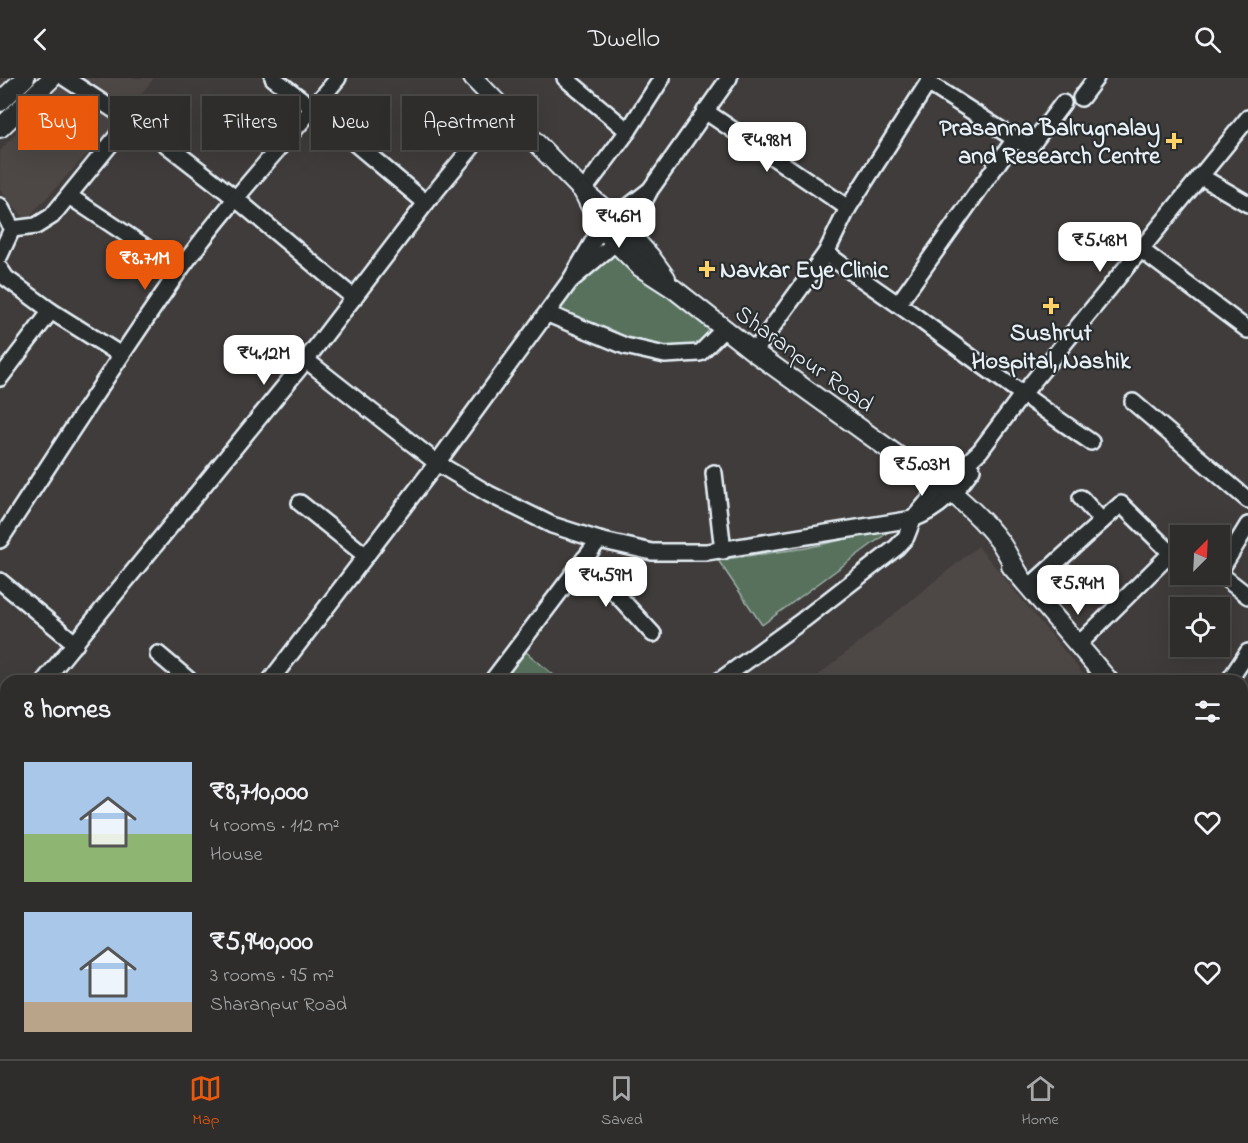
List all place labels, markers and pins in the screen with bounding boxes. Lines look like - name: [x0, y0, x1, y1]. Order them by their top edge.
- place label: Prasanna Balrugnalay and Research Centre: [939, 112, 1161, 175]
- pin: ₹4.98M: [718, 122, 816, 173]
- marker: Prasanna Balrugnalay and Research Centre: [1165, 132, 1183, 150]
- pin: ₹4.6M: [577, 198, 661, 249]
- pin: ₹5.48M: [1051, 222, 1149, 273]
- pin: ₹8.71M: [96, 240, 194, 291]
- place label: Navkar Eye Clinic: [720, 254, 890, 290]
- marker: Navkar Eye Clinic: [698, 260, 716, 278]
- marker: Sushrut Hospital, Nashik: [1042, 297, 1060, 315]
- place label: Sushrut Hospital, Nashik: [972, 317, 1131, 380]
- pin: ₹4.12M: [215, 335, 313, 386]
- pin: ₹5.03M: [873, 446, 971, 497]
- pin: ₹4.59M: [557, 557, 655, 608]
- pin: ₹5.94M: [1029, 565, 1127, 616]

